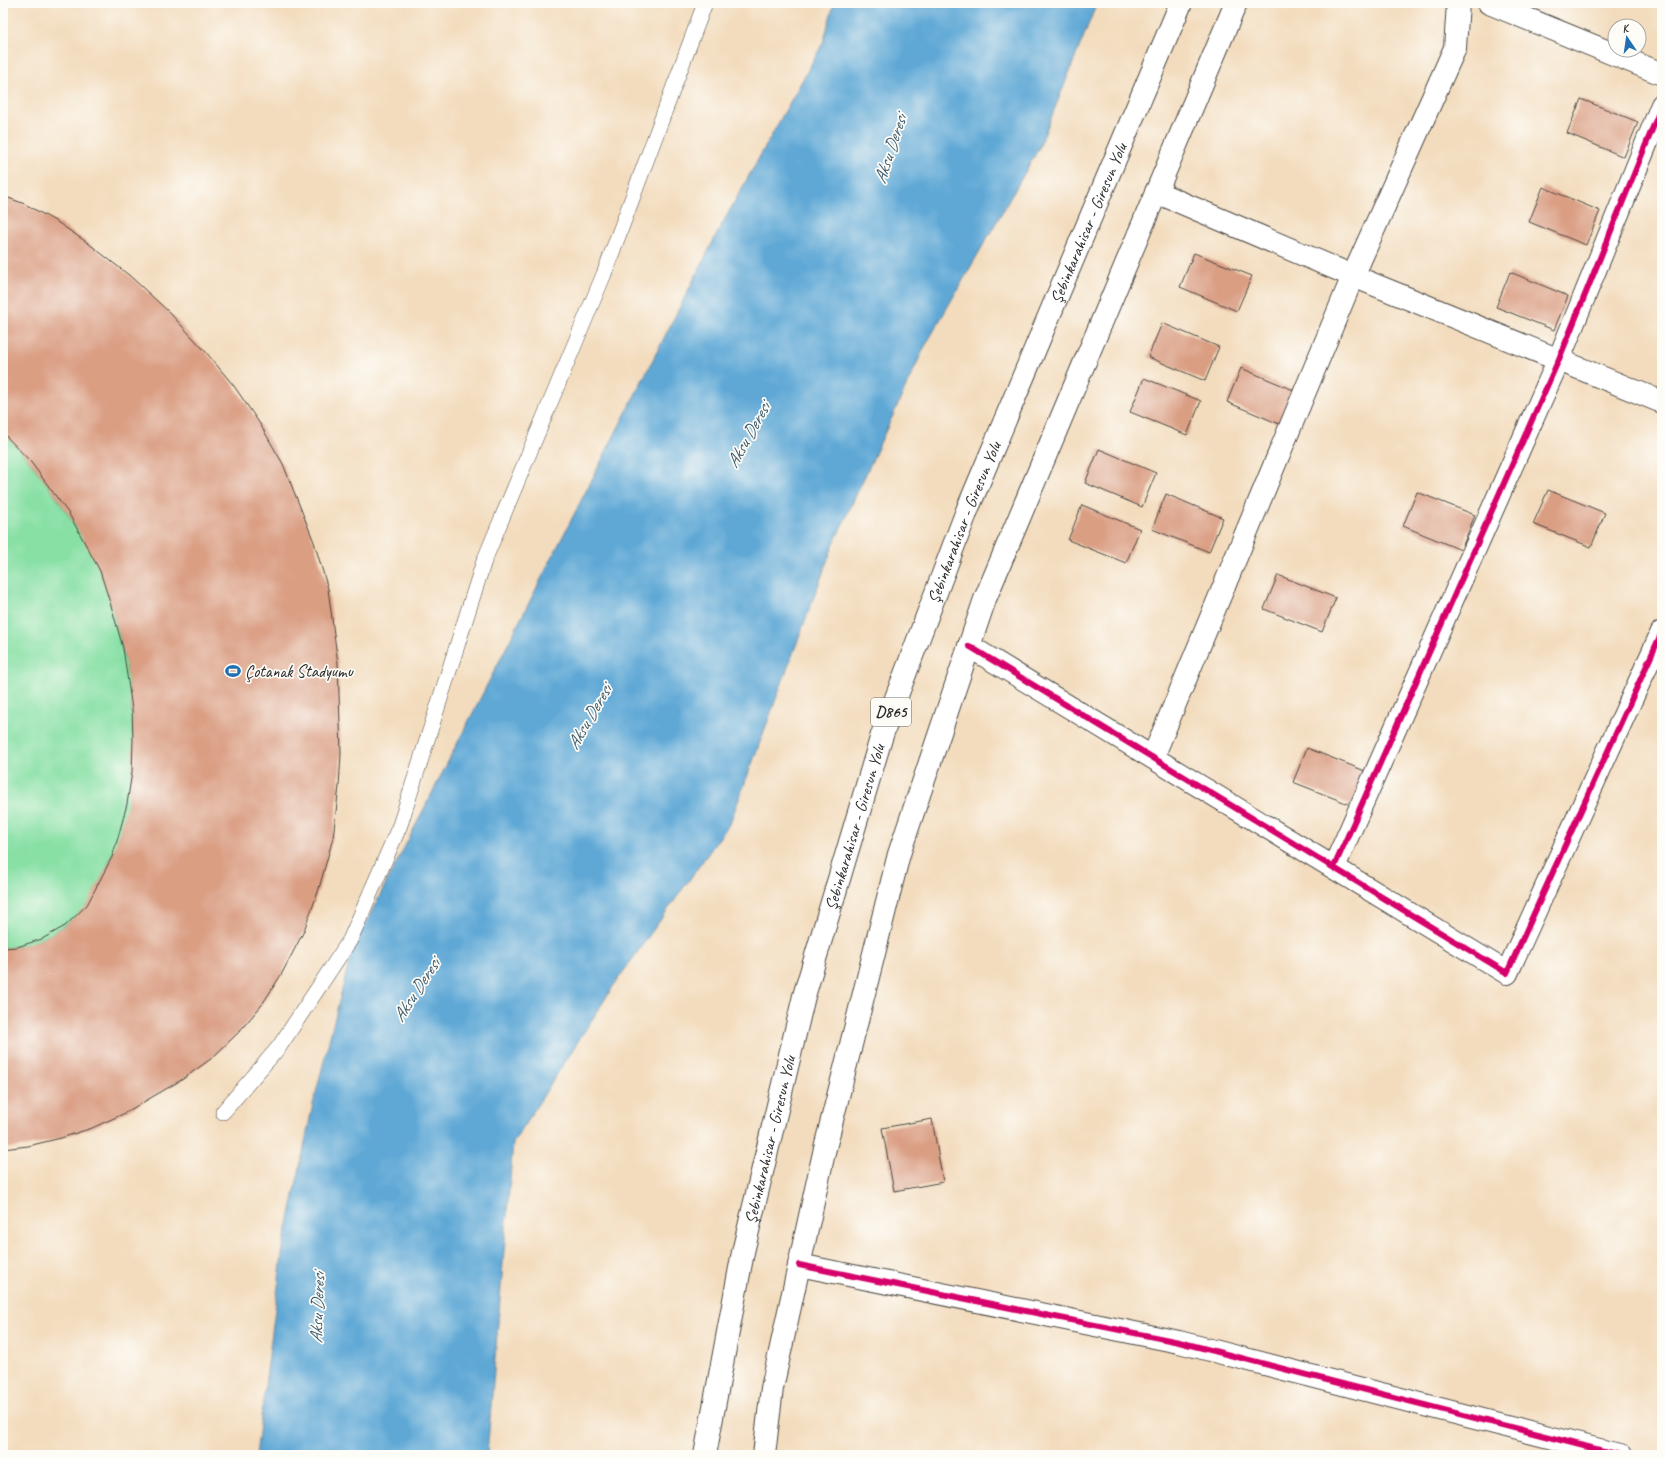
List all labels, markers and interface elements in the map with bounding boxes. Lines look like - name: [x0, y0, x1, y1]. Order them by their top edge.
- north arrow: [1607, 18, 1647, 58]
- text: K: [1620, 20, 1631, 36]
- water label: Aksu Deresi: [869, 108, 913, 186]
- street label: Şebinkarahisar - Giresun Yolu: [1045, 138, 1132, 307]
- water label: Aksu Deresi: [721, 395, 777, 471]
- street label: Şebinkarahisar - Giresun Yolu: [922, 437, 1006, 606]
- place label: Çotanak Stadyumu: [245, 661, 355, 683]
- sports icon: Çotanak Stadyumu: [224, 662, 242, 680]
- water label: Aksu Deresi: [562, 677, 619, 753]
- road number: D865: [871, 698, 911, 726]
- street label: Şebinkarahisar - Giresun Yolu: [820, 740, 890, 913]
- water label: Aksu Deresi: [387, 950, 447, 1026]
- street label: Şebinkarahisar - Giresun Yolu: [740, 1052, 800, 1226]
- water label: Aksu Deresi: [305, 1268, 329, 1344]

